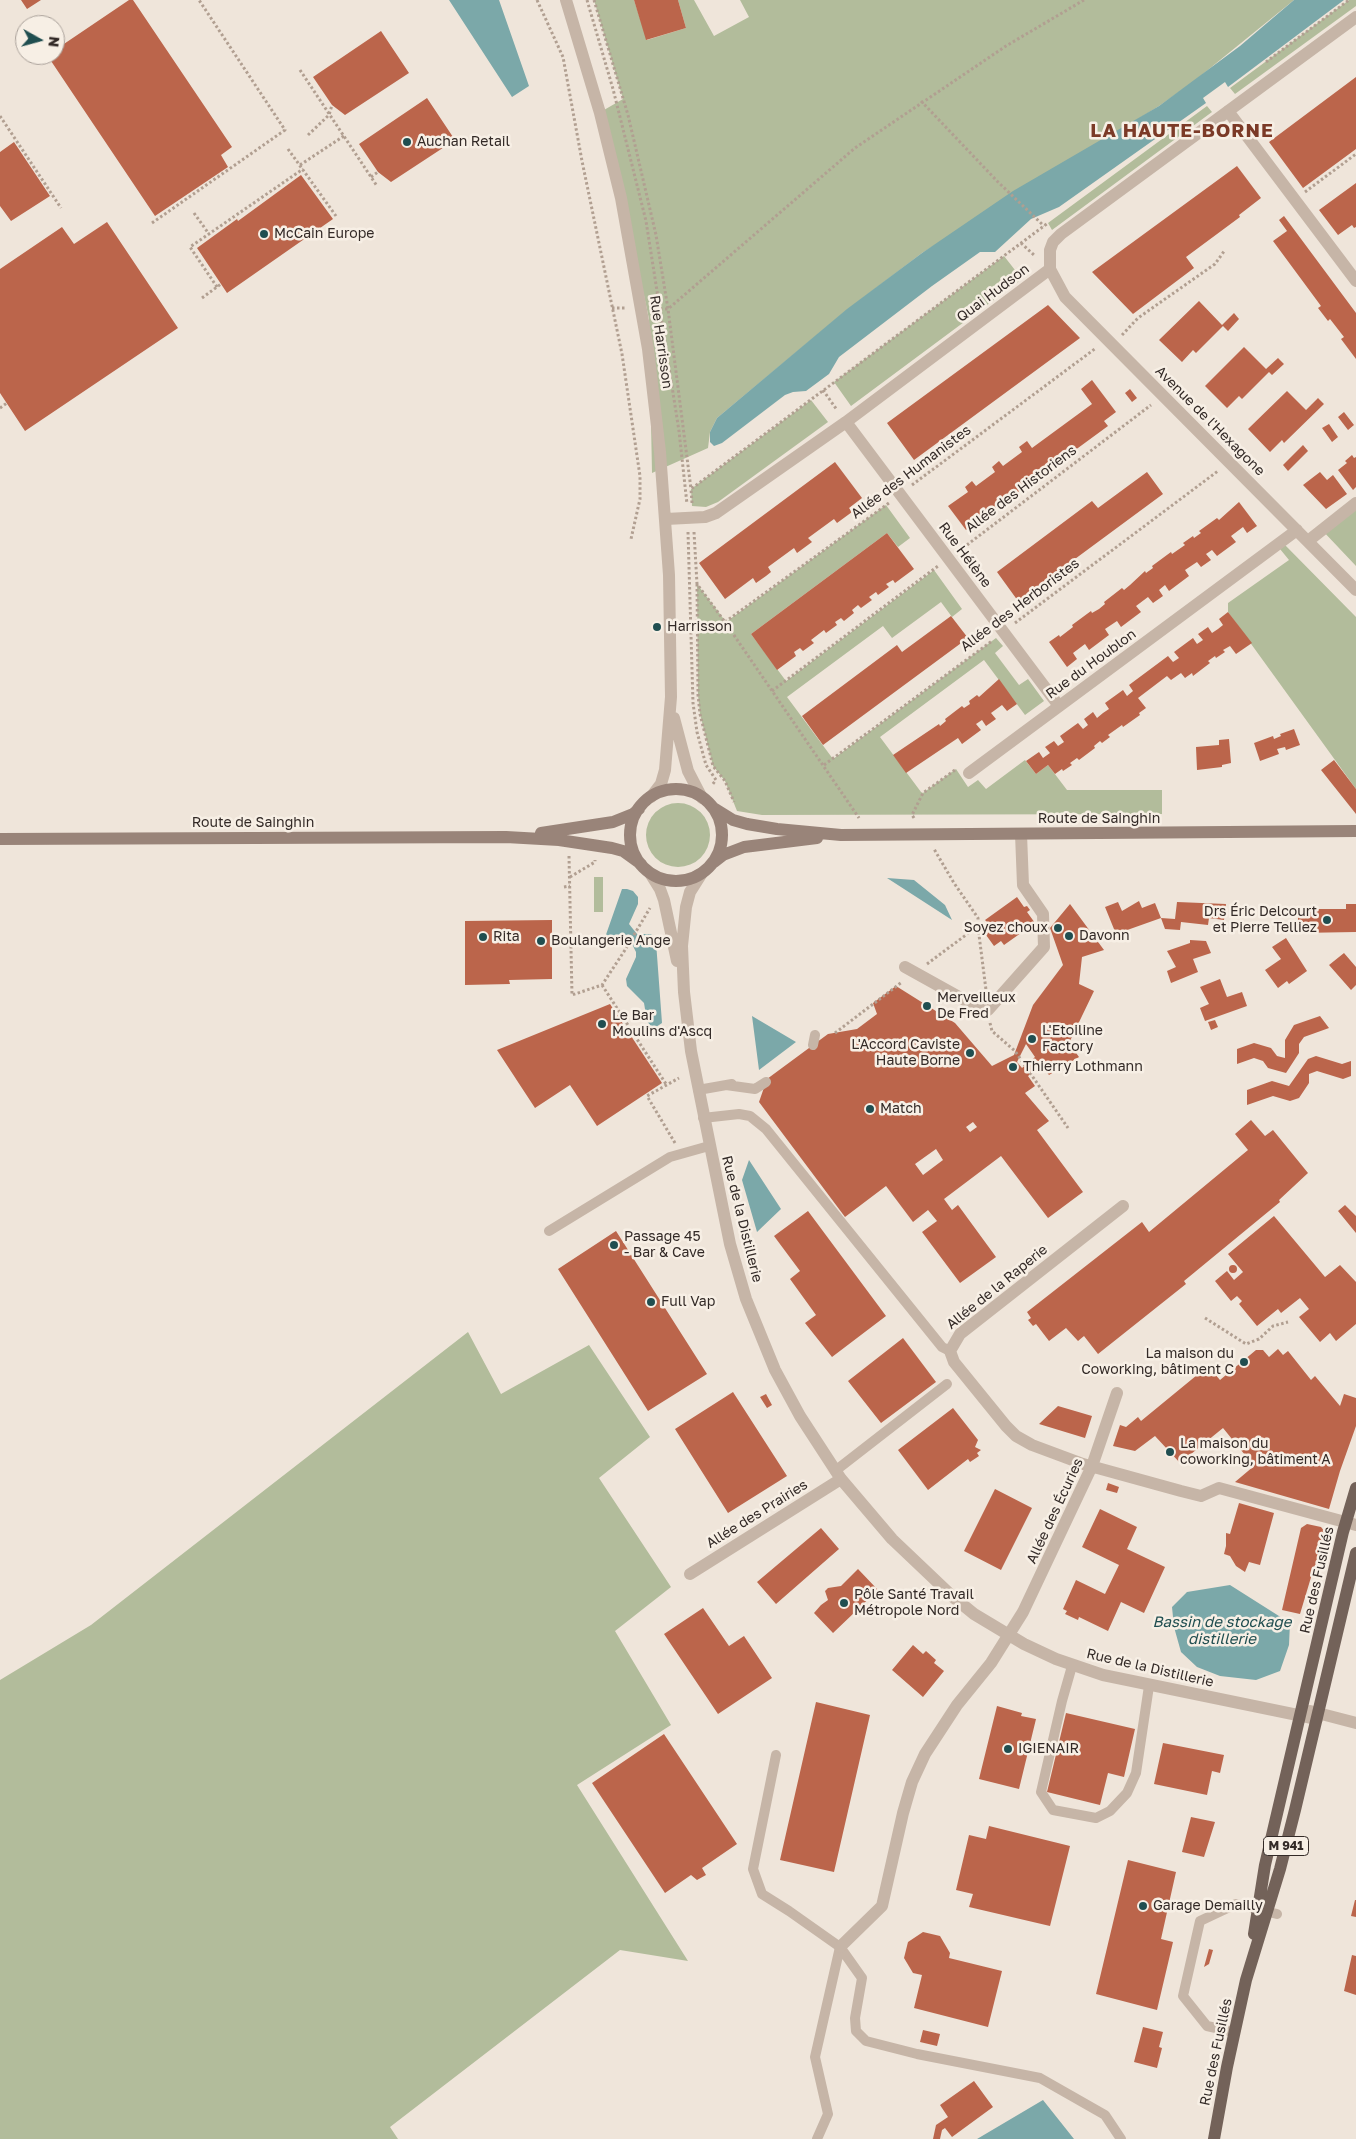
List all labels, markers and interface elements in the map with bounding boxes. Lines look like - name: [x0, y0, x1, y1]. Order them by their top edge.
- north arrow: [15, 15, 65, 65]
- text: N: [45, 35, 63, 48]
- district label: LA HAUTE-BORNE: [1088, 120, 1276, 142]
- place label: Auchan Retail: [417, 134, 510, 150]
- marker: Auchan Retail: [401, 136, 413, 148]
- place label: McCain Europe: [274, 226, 374, 242]
- marker: McCain Europe: [258, 228, 270, 240]
- street label: Quai Hudson: [954, 260, 1032, 326]
- street label: Rue Harrisson: [646, 294, 676, 390]
- street label: Avenue de l'Hexagone: [1152, 363, 1268, 479]
- street label: Allée des Humanistes: [848, 421, 974, 523]
- street label: Allée des Historiens: [962, 442, 1080, 536]
- street label: Rue Hélène: [935, 519, 995, 591]
- street label: Allée des Herboristes: [957, 555, 1083, 655]
- place label: Harrisson: [667, 619, 732, 635]
- marker: Harrisson: [651, 621, 663, 633]
- street label: Rue du Houblon: [1043, 626, 1139, 702]
- street label: Route de Sainghin: [1038, 811, 1160, 827]
- street label: Route de Sainghin: [192, 815, 314, 831]
- place label: Drs Éric Delcourt et Pierre Telliez: [1204, 904, 1317, 936]
- marker: Drs Éric Delcourt et Pierre Telliez: [1321, 914, 1333, 926]
- place label: Soyez choux: [964, 920, 1048, 936]
- marker: Soyez choux: [1052, 922, 1064, 934]
- place label: Davonn: [1079, 928, 1130, 944]
- place label: Rita: [493, 929, 520, 945]
- marker: Davonn: [1063, 930, 1075, 942]
- marker: Rita: [477, 931, 489, 943]
- place label: Boulangerie Ange: [551, 933, 671, 949]
- marker: Boulangerie Ange: [535, 935, 547, 947]
- place label: Merveilleux De Fred: [937, 990, 1016, 1022]
- marker: Merveilleux De Fred: [921, 1000, 933, 1012]
- place label: Le Bar Moulins d'Ascq: [612, 1008, 712, 1040]
- marker: Le Bar Moulins d'Ascq: [596, 1018, 608, 1030]
- place label: L'Etoiline Factory: [1042, 1023, 1103, 1056]
- marker: L'Etoiline Factory: [1026, 1033, 1038, 1045]
- place label: L'Accord Caviste Haute Borne: [851, 1037, 960, 1070]
- marker: L'Accord Caviste Haute Borne: [964, 1047, 976, 1059]
- place label: Thierry Lothmann: [1023, 1059, 1143, 1075]
- marker: Thierry Lothmann: [1007, 1061, 1019, 1073]
- place label: Match: [880, 1101, 922, 1117]
- marker: Match: [864, 1103, 876, 1115]
- street label: Rue de la Distillerie: [718, 1154, 766, 1284]
- place label: Passage 45 - Bar & Cave: [624, 1229, 705, 1262]
- marker: Passage 45 - Bar & Cave: [608, 1239, 620, 1251]
- street label: Allée de la Raperie: [943, 1241, 1051, 1333]
- place label: Full Vap: [661, 1294, 715, 1310]
- marker: Full Vap: [645, 1296, 657, 1308]
- place label: La maison du Coworking, bâtiment C: [1081, 1346, 1234, 1378]
- marker: La maison du Coworking, bâtiment C: [1238, 1356, 1250, 1368]
- place label: La maison du coworking, bâtiment A: [1180, 1436, 1331, 1468]
- marker: La maison du coworking, bâtiment A: [1164, 1446, 1176, 1458]
- street label: Allée des Écuries: [1023, 1456, 1087, 1566]
- street label: Allée des Prairies: [703, 1476, 811, 1552]
- street label: Rue des Fusillés: [1297, 1525, 1337, 1635]
- place label: Pôle Santé Travail Métropole Nord: [854, 1587, 974, 1620]
- marker: Pôle Santé Travail Métropole Nord: [838, 1597, 850, 1609]
- water label: Bassin de stockage distillerie: [1153, 1613, 1291, 1648]
- street label: Rue de la Distillerie: [1085, 1645, 1215, 1691]
- place label: IGIENAIR: [1018, 1741, 1079, 1757]
- marker: IGIENAIR: [1002, 1743, 1014, 1755]
- road number: M 941: [1264, 1836, 1308, 1855]
- place label: Garage Demailly: [1153, 1898, 1263, 1914]
- marker: Garage Demailly: [1137, 1900, 1149, 1912]
- street label: Rue des Fusillés: [1196, 1997, 1236, 2107]

